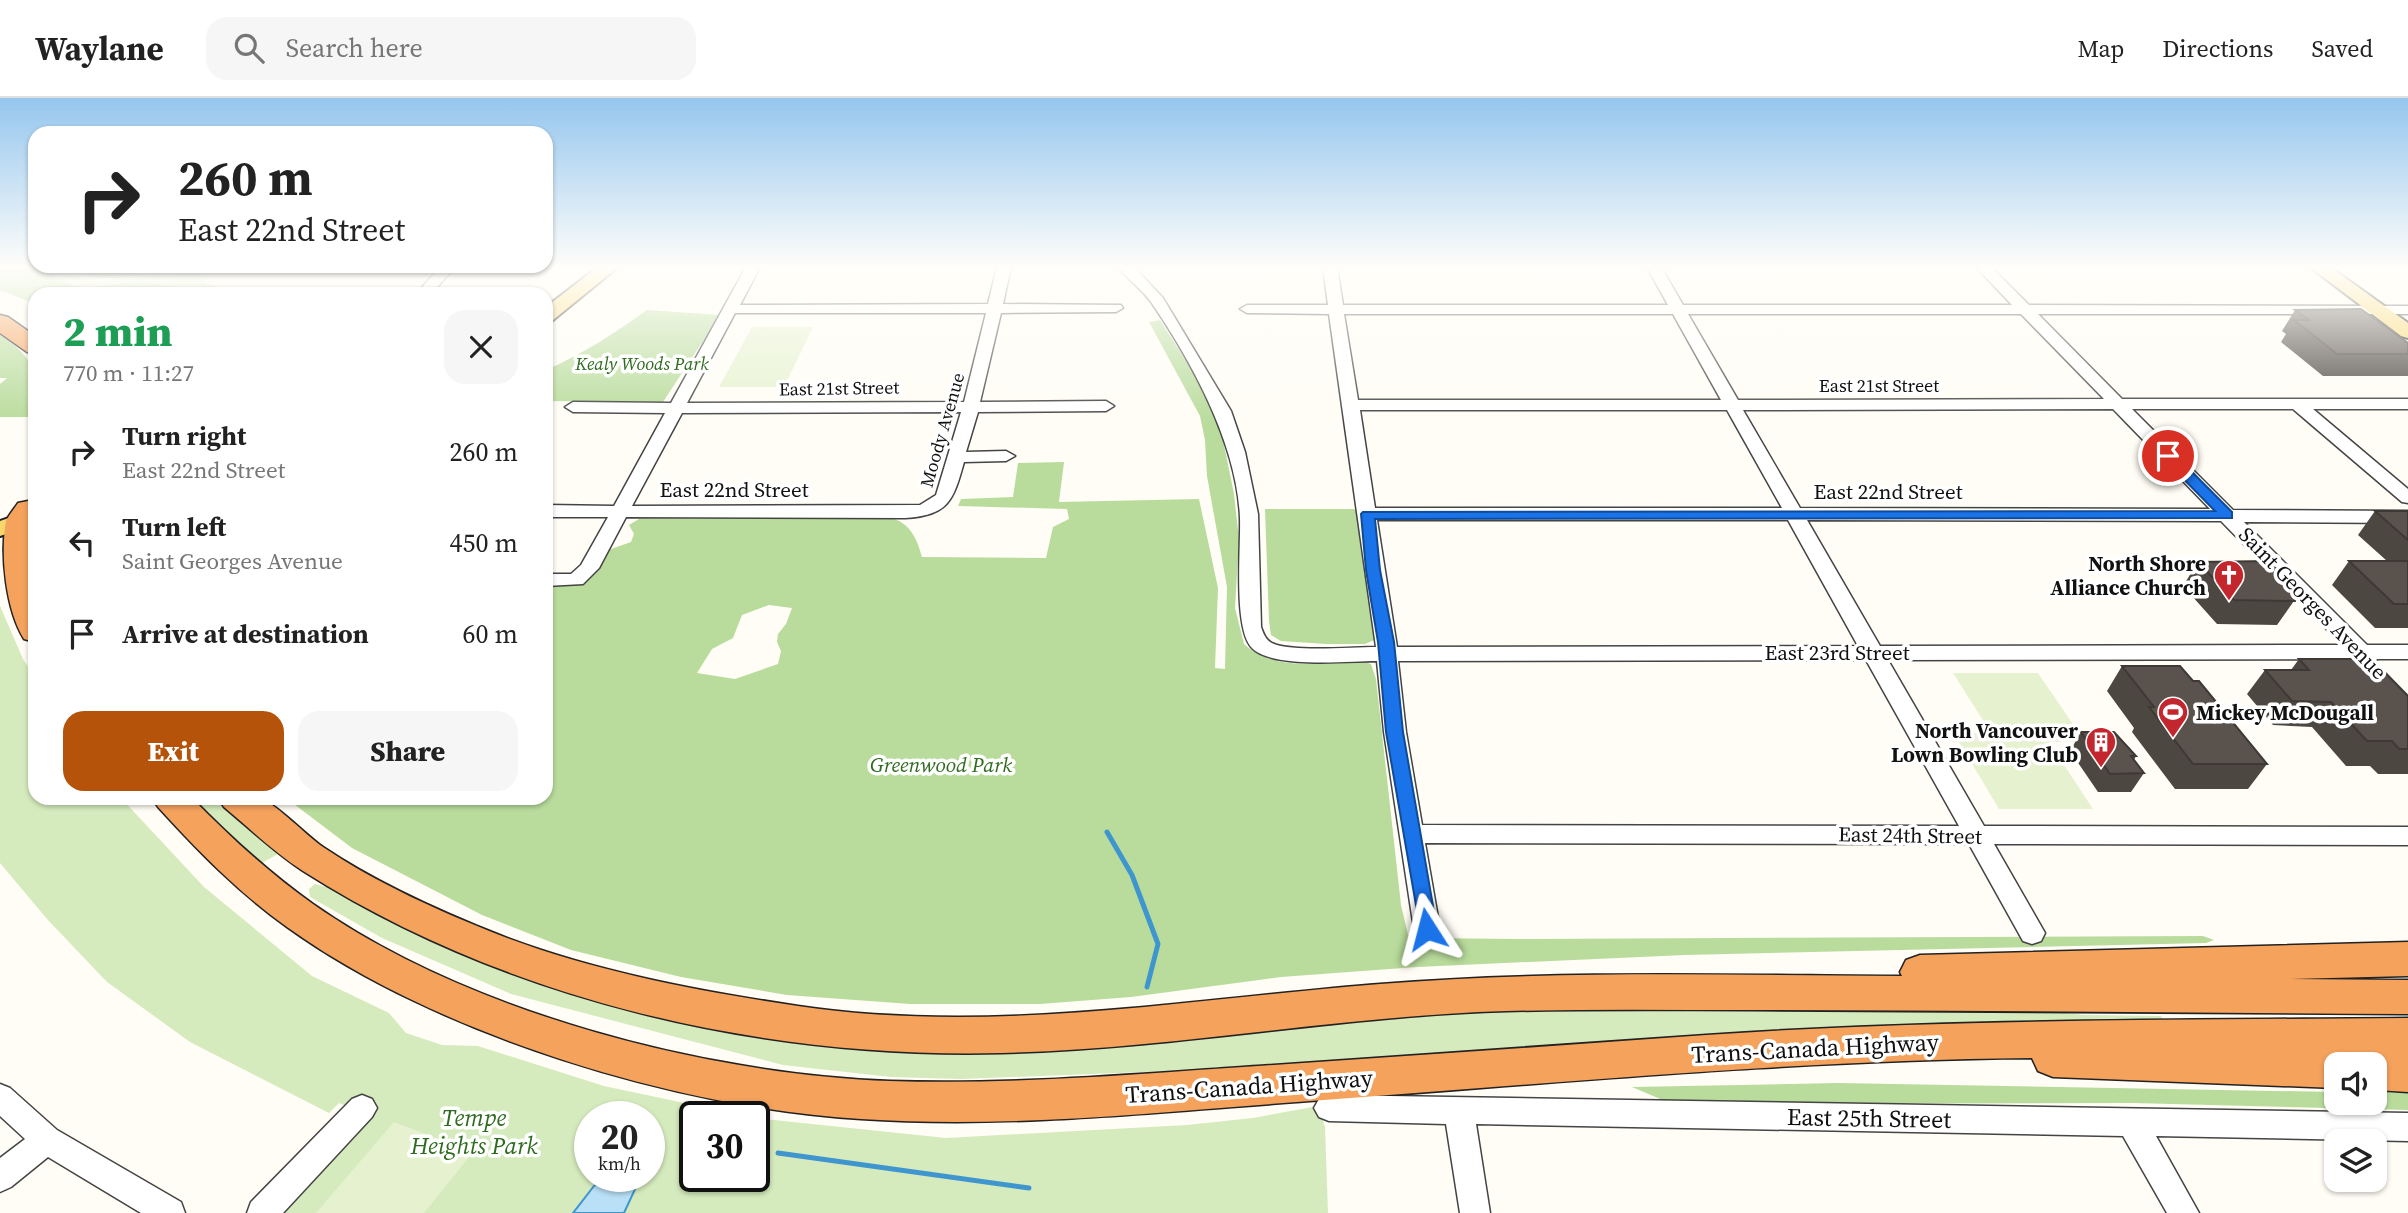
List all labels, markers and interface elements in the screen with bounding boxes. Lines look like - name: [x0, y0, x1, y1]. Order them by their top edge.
- search box: [206, 17, 696, 80]
- text: Waylane: [35, 26, 164, 71]
- icon: search: [230, 29, 268, 67]
- text: Search here: [286, 30, 423, 66]
- text: Map: [2077, 32, 2124, 65]
- text: Directions: [2162, 32, 2273, 65]
- text: Saved: [2311, 32, 2373, 65]
- text: 260 m: [178, 144, 313, 211]
- icon: right: [63, 154, 154, 245]
- text: East 22nd Street: [178, 208, 405, 252]
- text: 2 min: [63, 302, 173, 360]
- button: close: [444, 310, 518, 384]
- park label: Kealy Woods Park: [574, 351, 709, 376]
- text: 770 m · 11:27: [63, 357, 194, 389]
- street label: Moody Avenue: [914, 370, 970, 490]
- street label: East 21st Street: [1819, 373, 1939, 398]
- street label: East 21st Street: [779, 374, 899, 402]
- text: Turn right: [122, 418, 246, 454]
- pin: [2138, 426, 2198, 486]
- icon: right: [63, 433, 101, 471]
- text: 260 m: [450, 434, 518, 470]
- icon: arrive: [2149, 437, 2187, 475]
- text: East 22nd Street: [122, 454, 285, 486]
- street label: East 22nd Street: [660, 475, 809, 504]
- street label: East 22nd Street: [1814, 477, 1963, 506]
- text: Turn left: [122, 509, 226, 545]
- street label: Saint Georges Avenue: [2233, 520, 2393, 686]
- icon: left: [63, 524, 101, 562]
- text: 450 m: [450, 525, 518, 561]
- text: Saint Georges Avenue: [122, 545, 343, 577]
- place label: North Shore Alliance Church: [2050, 549, 2206, 602]
- church icon: North Shore Alliance Church: [2212, 558, 2246, 602]
- icon: arrive: [63, 615, 101, 653]
- text: Arrive at destination: [122, 616, 369, 652]
- text: 60 m: [463, 616, 518, 652]
- street label: East 23rd Street: [1765, 638, 1910, 667]
- sports icon: Mickey McDougall: [2156, 695, 2190, 739]
- place label: Mickey McDougall: [2196, 698, 2374, 727]
- button: Exit: [63, 711, 284, 791]
- button: Share: [298, 711, 518, 791]
- place label: North Vancouver Lown Bowling Club: [1891, 716, 2078, 769]
- building icon: North Vancouver Lown Bowling Club: [2084, 725, 2118, 769]
- park label: Greenwood Park: [870, 750, 1012, 779]
- street label: East 24th Street: [1838, 819, 1982, 851]
- position arrow: [1390, 892, 1464, 966]
- street label: Trans-Canada Highway: [1690, 1025, 1940, 1071]
- map controls: [2324, 1052, 2387, 1192]
- button: sound: [2324, 1052, 2387, 1115]
- street label: Trans-Canada Highway: [1124, 1061, 1374, 1111]
- street label: East 25th Street: [1787, 1100, 1952, 1136]
- park label: Tempe Heights Park: [409, 1101, 538, 1162]
- speed limit sign: 30: [679, 1101, 770, 1192]
- text: 20: [601, 1113, 638, 1161]
- button: layers: [2324, 1129, 2387, 1192]
- text: km/h: [598, 1151, 641, 1176]

